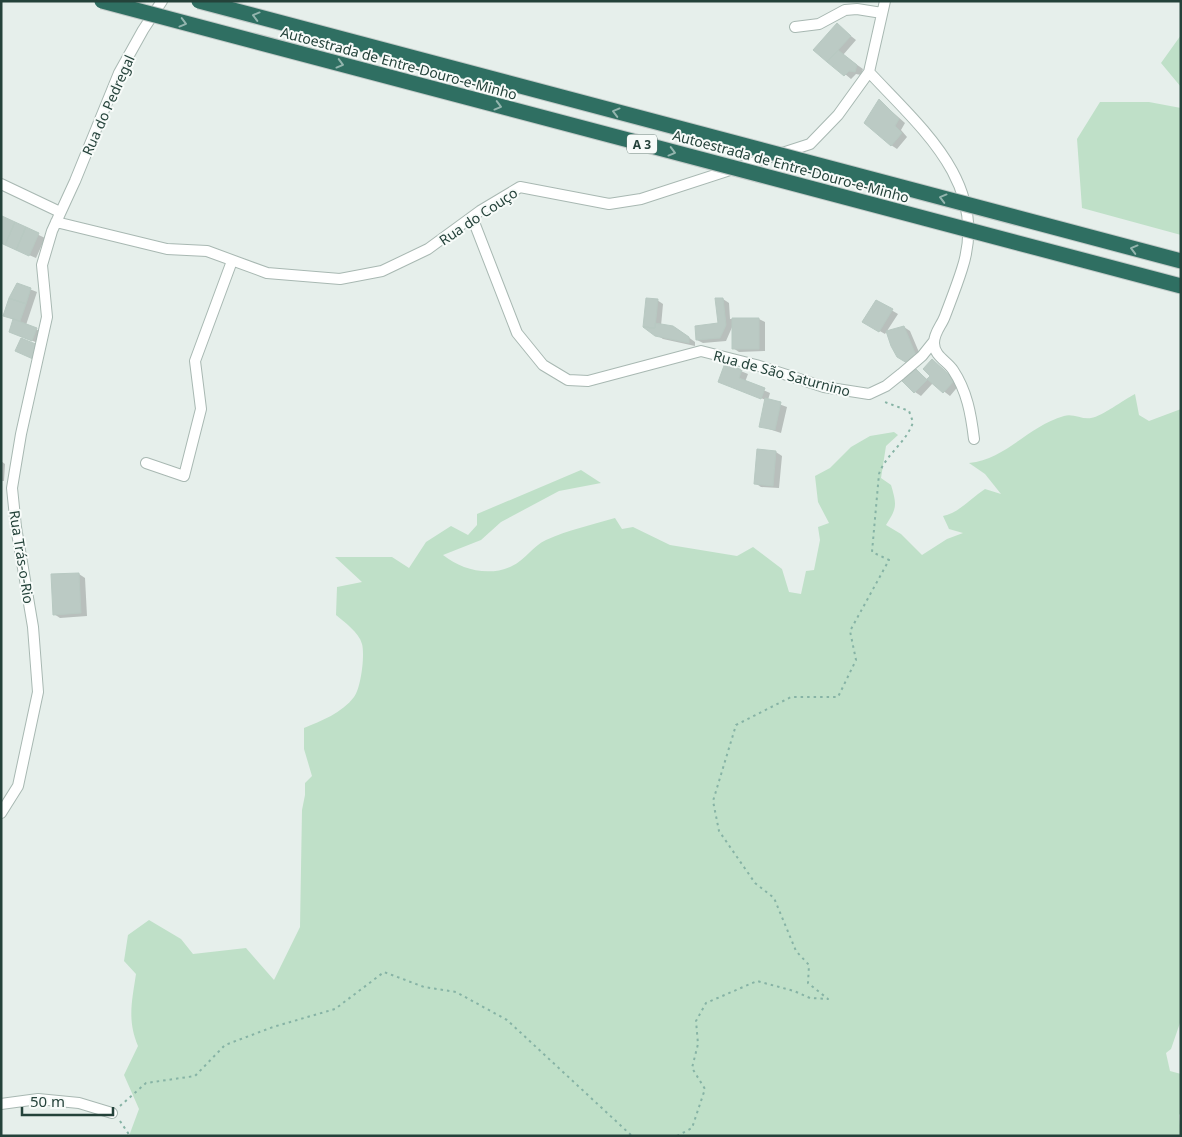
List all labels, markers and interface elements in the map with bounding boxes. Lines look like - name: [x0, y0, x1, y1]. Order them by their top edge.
- one-way arrow: [253, 12, 261, 22]
- one-way arrow: [179, 17, 187, 27]
- street label: Autoestrada de Entre-Douro-e-Minho: [279, 22, 519, 104]
- street label: Rua do Pedregal: [77, 52, 139, 158]
- one-way arrow: [336, 58, 345, 69]
- one-way arrow: [493, 100, 501, 110]
- one-way arrow: [612, 107, 621, 118]
- street label: Autoestrada de Entre-Douro-e-Minho: [671, 125, 911, 207]
- road number: A 3: [627, 134, 657, 154]
- one-way arrow: [667, 146, 675, 156]
- street label: Rua do Couço: [435, 183, 521, 249]
- one-way arrow: [938, 193, 947, 204]
- one-way arrow: [1129, 244, 1138, 255]
- street label: Rua de São Saturnino: [711, 346, 853, 400]
- street label: Rua Trás-o-Rio: [5, 509, 39, 605]
- scale bar: [22, 1084, 114, 1116]
- text: 50 m: [30, 1091, 65, 1111]

